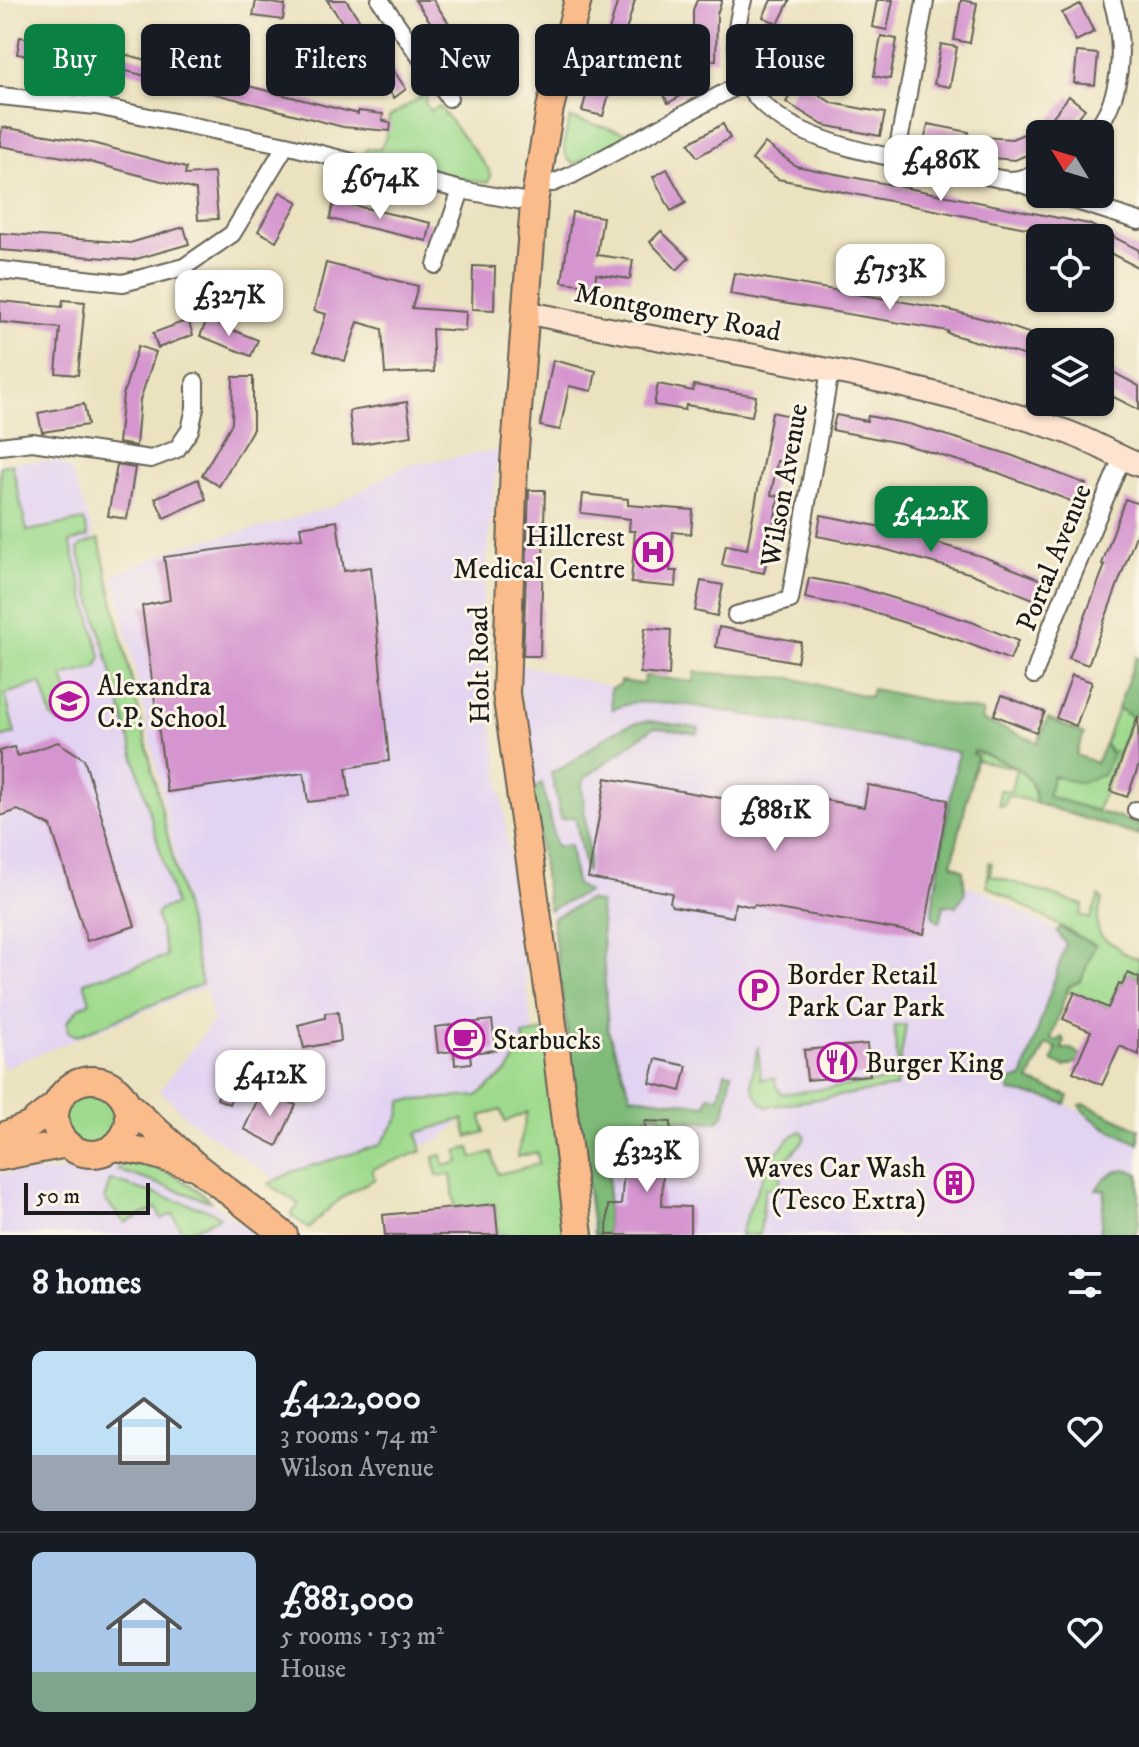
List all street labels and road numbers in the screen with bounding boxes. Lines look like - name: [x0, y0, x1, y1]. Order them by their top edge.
- street label: Montgomery Road: [571, 275, 784, 350]
- street label: Wilson Avenue: [753, 401, 816, 571]
- street label: Portal Avenue: [1009, 479, 1100, 636]
- street label: Holt Road: [461, 606, 498, 724]

